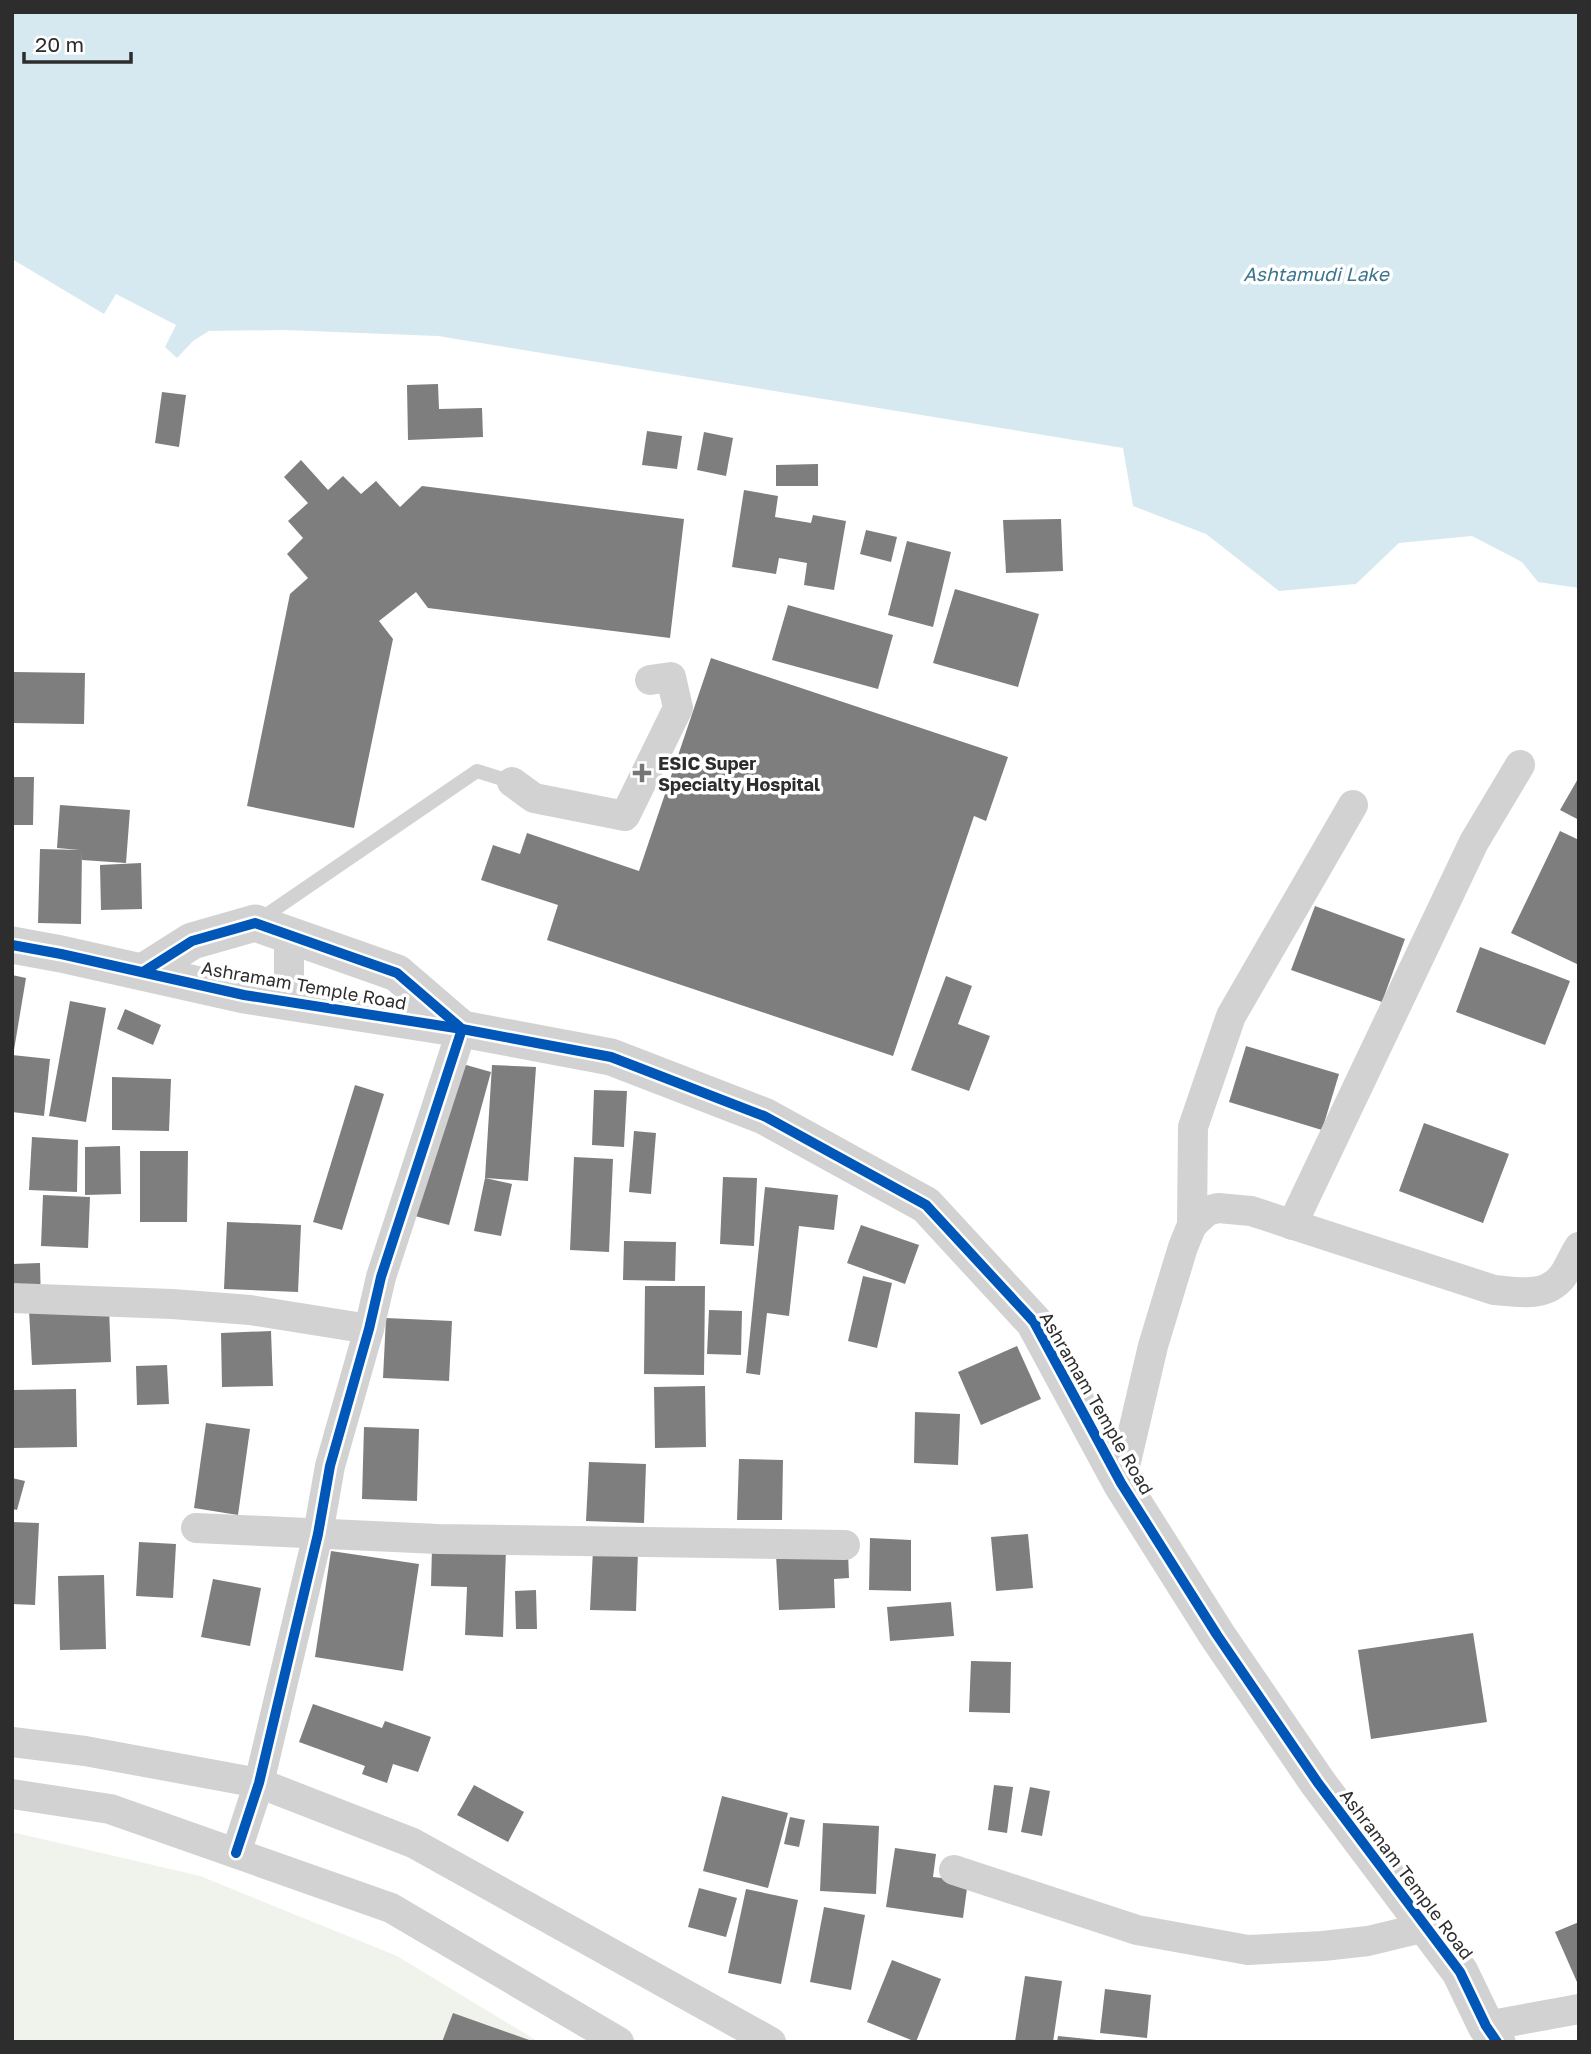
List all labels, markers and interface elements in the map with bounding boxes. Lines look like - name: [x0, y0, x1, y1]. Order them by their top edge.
- scale bar: [24, 21, 131, 65]
- text: 20 m: [35, 31, 84, 57]
- water label: Ashtamudi Lake: [1243, 262, 1391, 285]
- place label: ESIC Super Specialty Hospital: [658, 752, 820, 795]
- marker: ESIC Super Specialty Hospital: [632, 763, 652, 783]
- street label: Ashramam Temple Road: [200, 956, 408, 1014]
- street label: Ashramam Temple Road: [1036, 1308, 1158, 1498]
- street label: Ashramam Temple Road: [1336, 1784, 1478, 1964]

